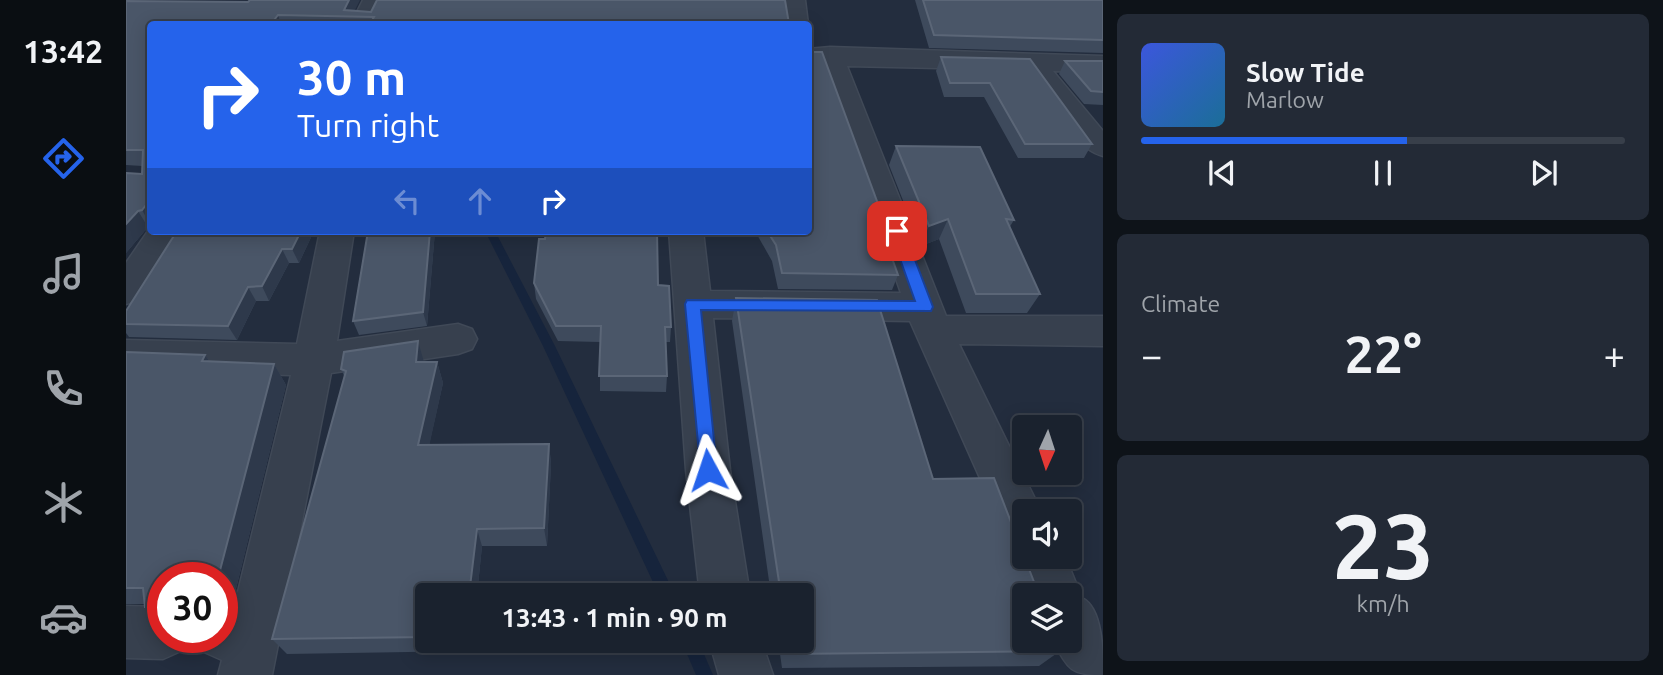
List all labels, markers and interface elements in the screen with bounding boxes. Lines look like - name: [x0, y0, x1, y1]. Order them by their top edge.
- text: 13:42: [23, 33, 103, 69]
- icon: right: [182, 49, 273, 140]
- text: 30 m: [297, 49, 406, 104]
- text: Slow Tide: [1246, 58, 1365, 87]
- text: Marlow: [1246, 87, 1324, 112]
- text: Turn right: [297, 107, 439, 143]
- icon: directions: [39, 134, 88, 183]
- icon: previous: [1203, 154, 1241, 192]
- icon: pause: [1364, 154, 1402, 192]
- icon: next: [1525, 154, 1563, 192]
- icon: left: [388, 182, 426, 220]
- icon: ahead: [461, 182, 499, 220]
- icon: right: [534, 182, 572, 220]
- pin: [867, 201, 927, 261]
- icon: arrive: [878, 212, 916, 250]
- icon: music: [39, 249, 88, 298]
- text: Climate: [1141, 291, 1220, 316]
- text: 22°: [1344, 325, 1422, 383]
- text: −: [1141, 334, 1162, 376]
- text: +: [1604, 334, 1625, 376]
- icon: phone: [39, 364, 88, 413]
- north arrow: [1012, 415, 1082, 485]
- map controls: [1012, 415, 1082, 653]
- position arrow: [671, 433, 745, 507]
- icon: climate: [39, 478, 88, 527]
- text: 23: [1332, 494, 1434, 596]
- button: sound: [1012, 499, 1082, 569]
- speed limit sign: 30: [147, 562, 238, 653]
- button: layers: [1012, 583, 1082, 653]
- text: km/h: [1356, 591, 1410, 616]
- icon: car: [39, 593, 88, 642]
- text: 13:43 · 1 min · 90 m: [501, 603, 728, 632]

